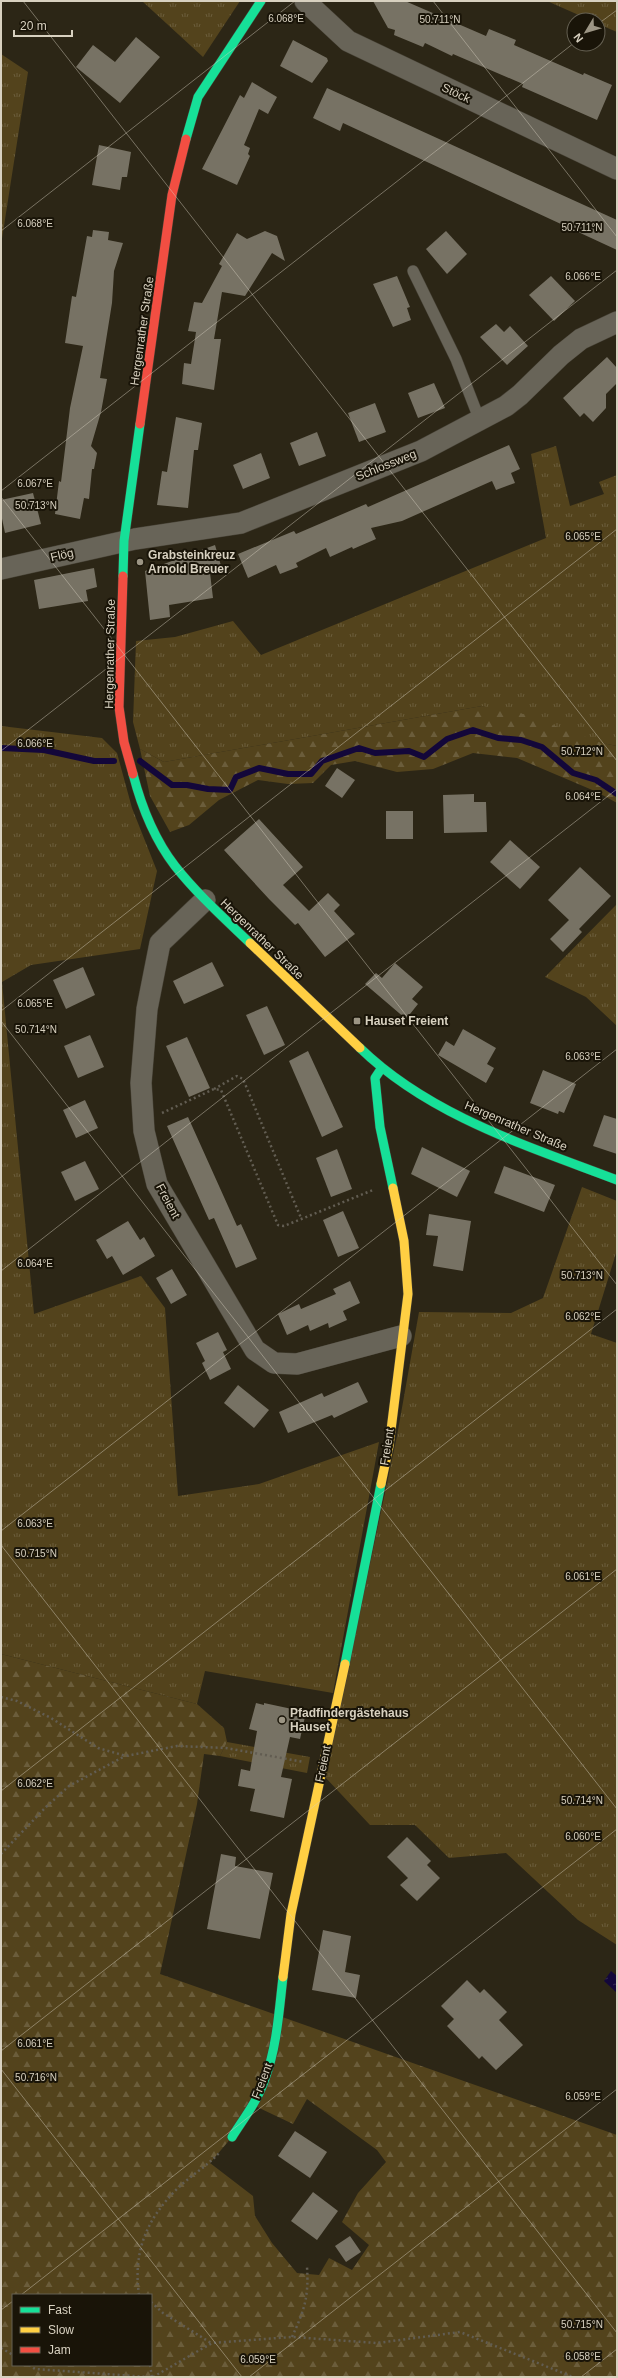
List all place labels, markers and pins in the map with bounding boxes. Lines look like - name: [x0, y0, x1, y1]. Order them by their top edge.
- place label: Grabsteinkreuz Arnold Breuer: [148, 548, 235, 576]
- marker: Grabsteinkreuz Arnold Breuer: [135, 557, 145, 567]
- place label: Hauset Freient: [365, 1014, 448, 1028]
- marker: Hauset Freient: [352, 1016, 362, 1026]
- place label: Pfadfindergästehaus Hauset: [290, 1706, 409, 1734]
- marker: Pfadfindergästehaus Hauset: [277, 1715, 287, 1725]

